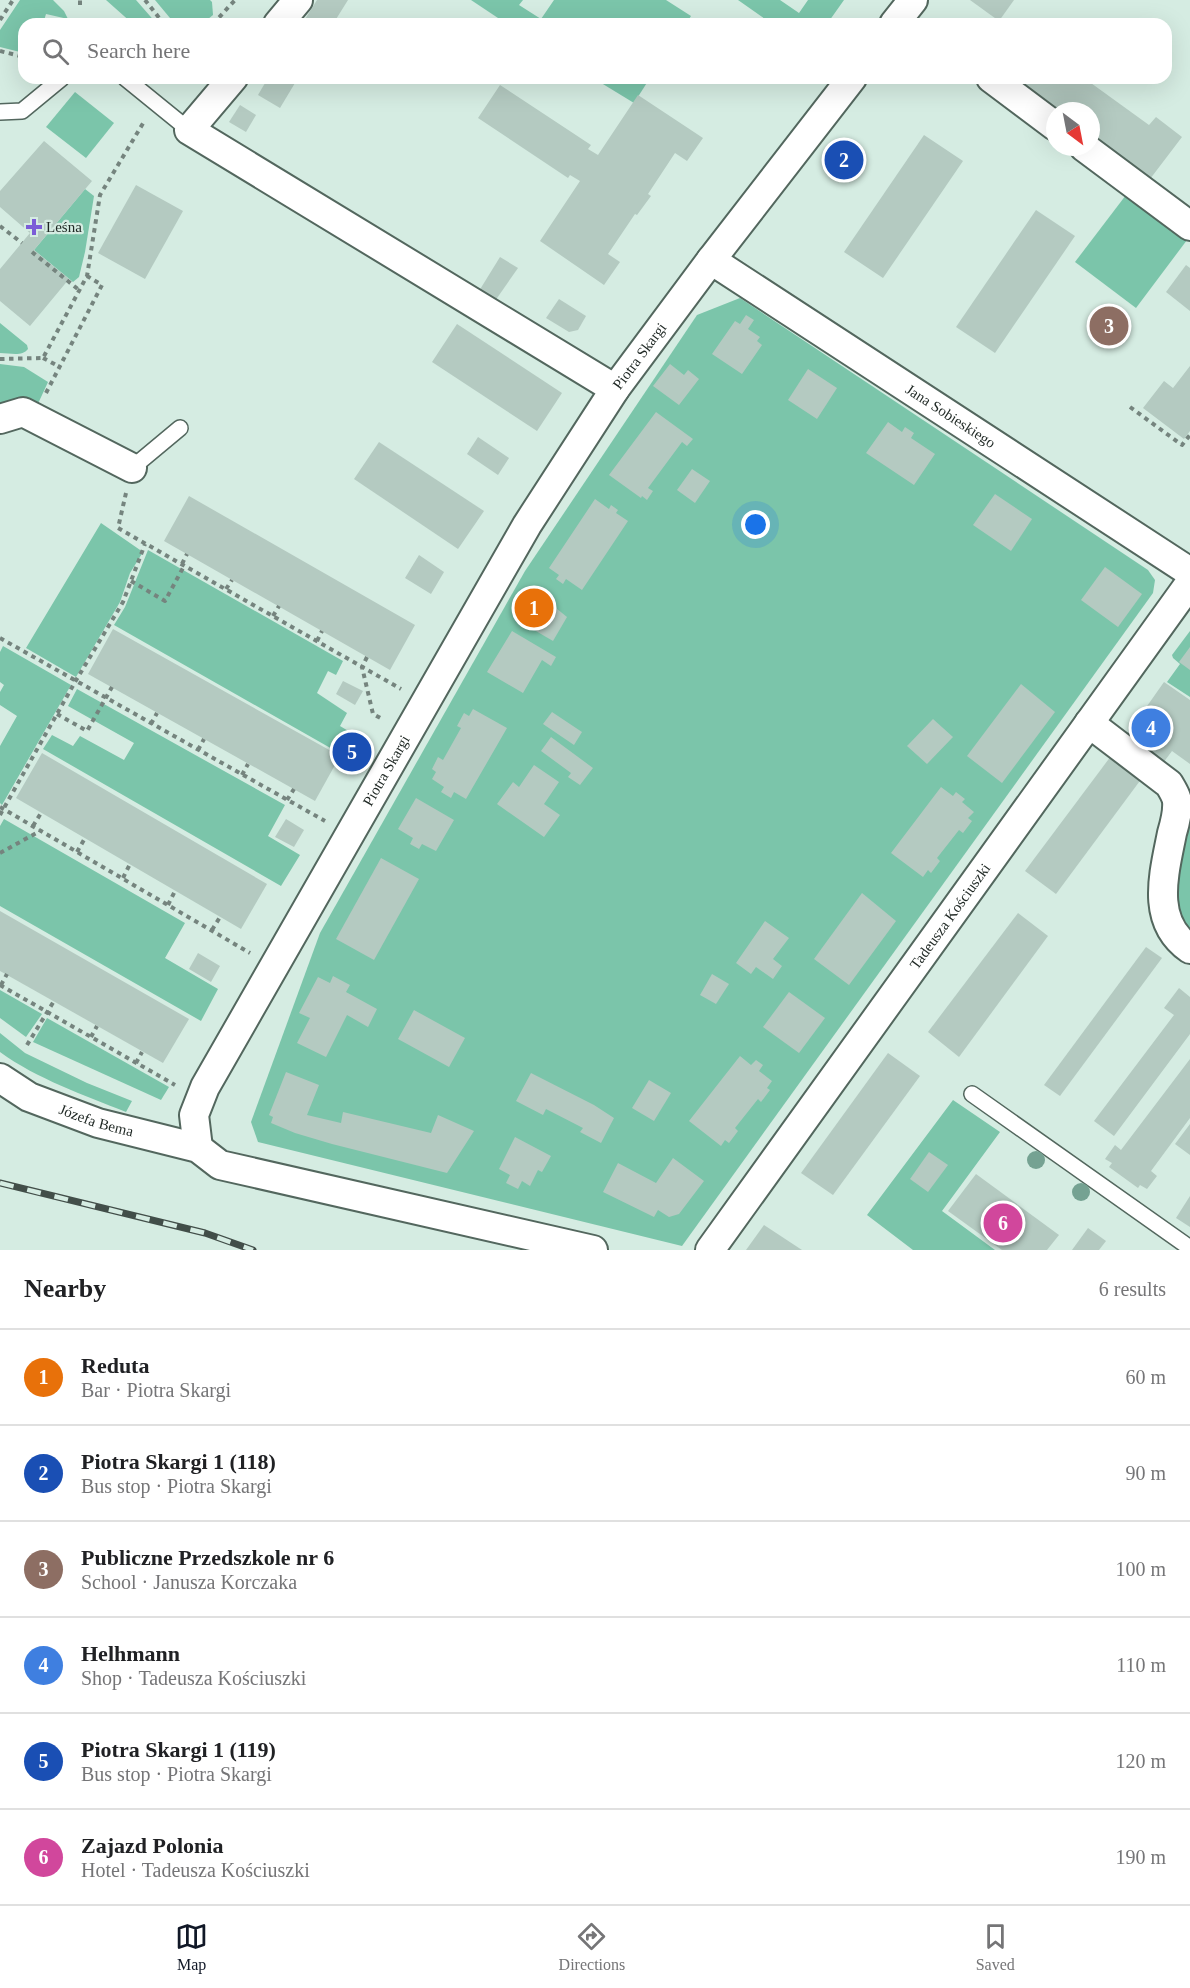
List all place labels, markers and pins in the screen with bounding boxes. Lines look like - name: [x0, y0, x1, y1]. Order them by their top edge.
- pin: 2: [824, 138, 864, 182]
- place label: Leśna: [46, 219, 82, 235]
- marker: Leśna: [27, 220, 41, 234]
- pin: 3: [1090, 304, 1128, 348]
- pin: 1: [514, 586, 554, 630]
- pin: 4: [1132, 706, 1170, 750]
- pin: 5: [332, 730, 372, 774]
- pin: 6: [984, 1200, 1022, 1246]

